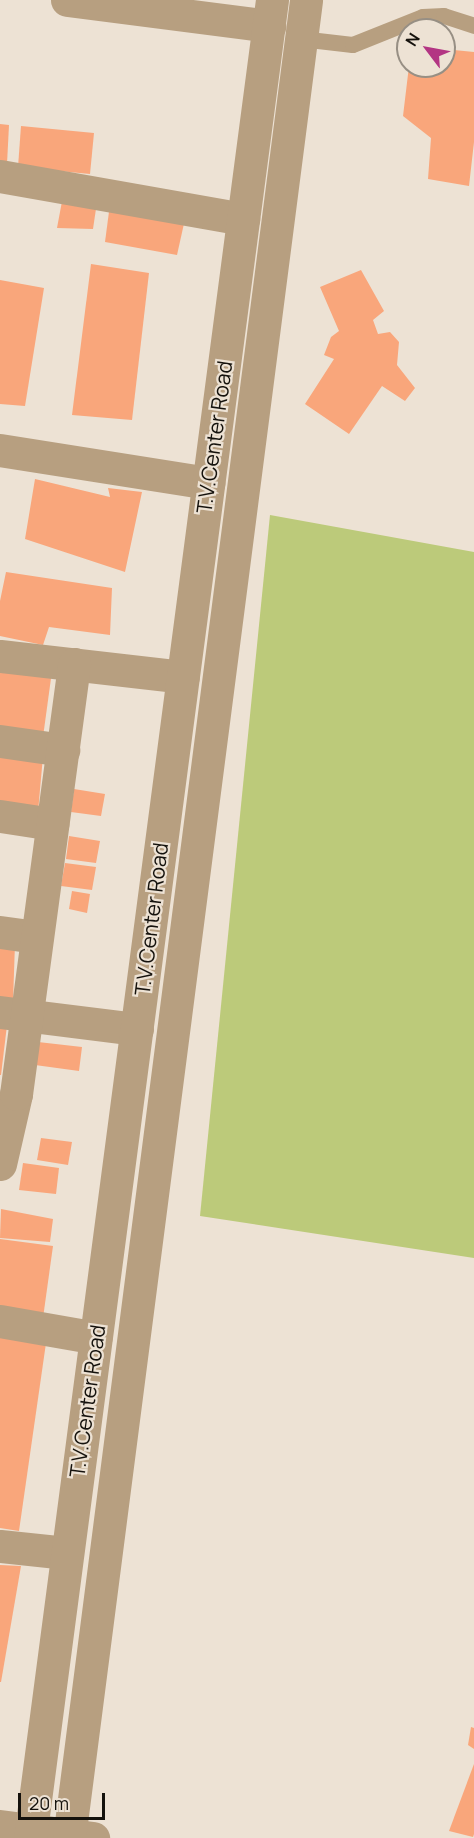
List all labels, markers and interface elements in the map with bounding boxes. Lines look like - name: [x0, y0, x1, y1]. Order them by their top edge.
- north arrow: [396, 18, 456, 78]
- text: N: [400, 29, 425, 50]
- street label: T.V.Center Road: [191, 359, 237, 515]
- street label: T.V.Center Road: [129, 841, 173, 997]
- street label: T.V.Center Road: [64, 1323, 110, 1479]
- scale bar: [21, 1781, 108, 1819]
- text: 20 m: [29, 1791, 69, 1815]

